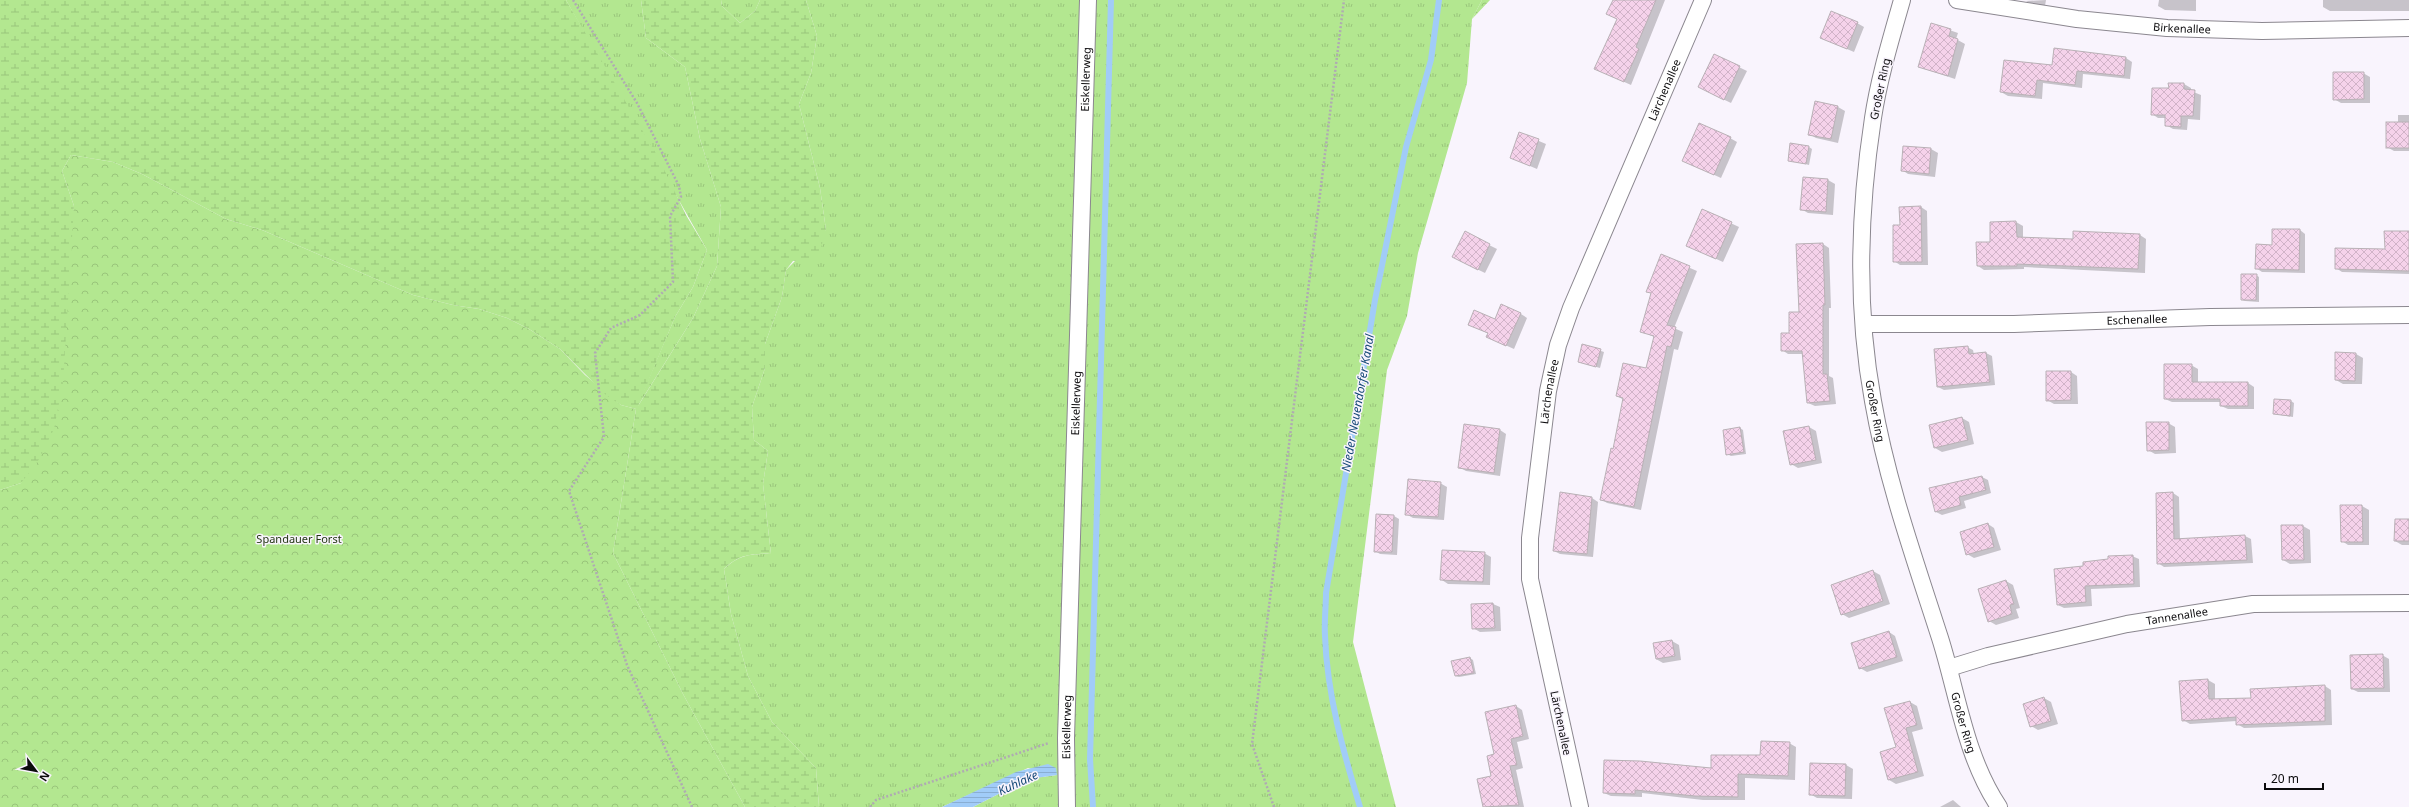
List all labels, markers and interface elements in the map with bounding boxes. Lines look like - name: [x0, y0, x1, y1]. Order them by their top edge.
- street label: Birkenallee: [2153, 19, 2211, 36]
- street label: Eiskellerweg: [1077, 47, 1094, 112]
- street label: Lärchenallee: [1644, 57, 1684, 123]
- street label: Großer Ring: [1866, 57, 1893, 121]
- street label: Eschenallee: [2106, 311, 2168, 328]
- water label: Nieder Neuendorfer Kanal: [1337, 332, 1378, 473]
- street label: Lärchenallee: [1536, 358, 1562, 425]
- street label: Eiskellerweg: [1067, 371, 1084, 436]
- street label: Großer Ring: [1863, 379, 1889, 443]
- park label: Spandauer Forst: [256, 531, 342, 546]
- street label: Tannenallee: [2145, 603, 2209, 628]
- street label: Lärchenallee: [1547, 689, 1576, 757]
- street label: Großer Ring: [1948, 690, 1980, 755]
- street label: Eiskellerweg: [1058, 695, 1074, 759]
- north arrow: [16, 751, 56, 791]
- scale bar: [2265, 765, 2323, 791]
- water label: Kuhlake: [995, 766, 1041, 799]
- text: N: [36, 769, 54, 784]
- text: 20 m: [2271, 770, 2299, 787]

